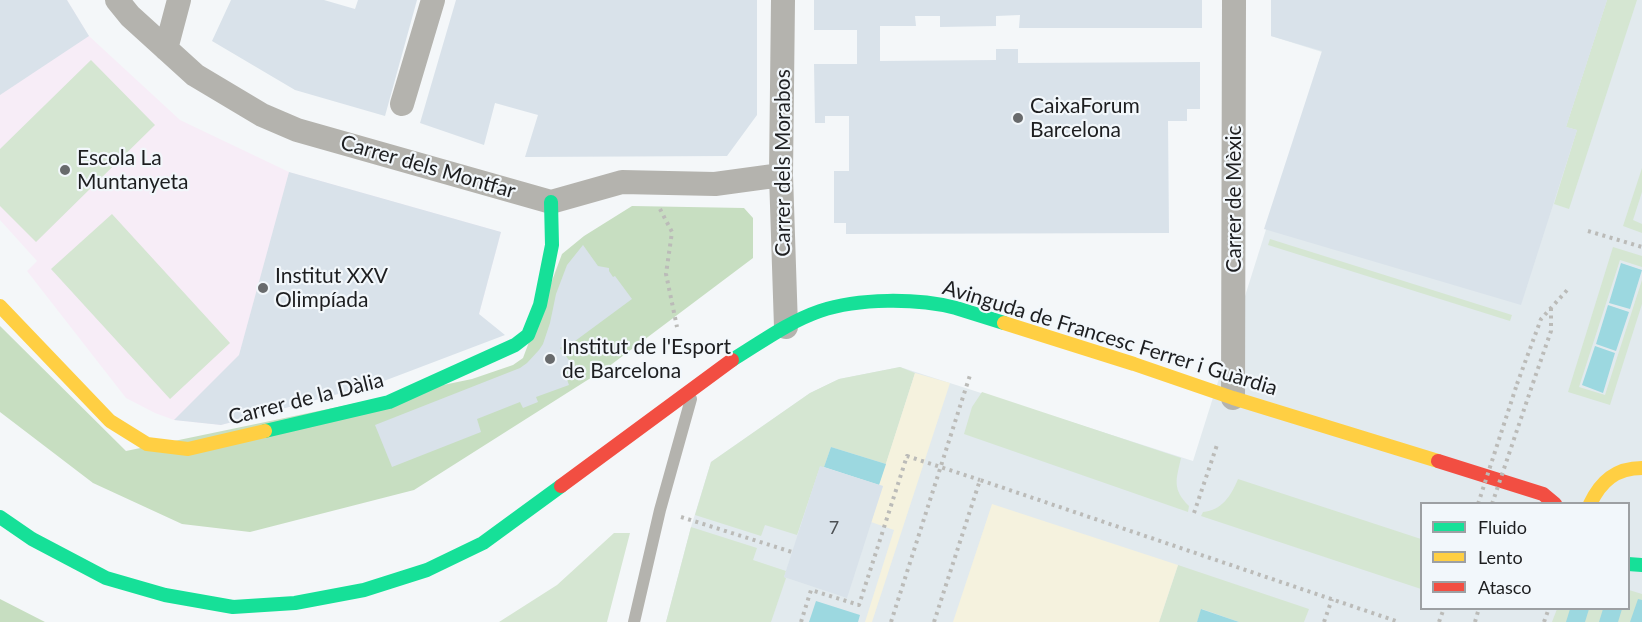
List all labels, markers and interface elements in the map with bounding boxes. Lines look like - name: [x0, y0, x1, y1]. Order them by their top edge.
- street label: Carrer dels Morabos: [770, 69, 796, 257]
- place label: CaixaForum Barcelona: [1030, 93, 1140, 143]
- marker: CaixaForum Barcelona: [1011, 111, 1025, 125]
- street label: Carrer de Mèxic: [1221, 125, 1247, 273]
- street label: Carrer dels Montfar: [338, 130, 518, 204]
- place label: Escola La Muntanyeta: [77, 145, 189, 195]
- marker: Escola La Muntanyeta: [58, 163, 72, 177]
- place label: Institut XXV Olimpíada: [275, 263, 388, 313]
- street label: Avinguda de Francesc Ferrer i Guàrdia: [940, 275, 1280, 401]
- marker: Institut XXV Olimpíada: [256, 281, 270, 295]
- place label: Institut de l'Esport de Barcelona: [562, 334, 731, 384]
- marker: Institut de l'Esport de Barcelona: [543, 352, 557, 366]
- street label: Carrer de la Dàlia: [226, 368, 386, 430]
- legend: [1420, 502, 1630, 610]
- text: Fluido: [1478, 516, 1527, 538]
- house number: 7: [829, 517, 839, 539]
- text: Lento: [1478, 546, 1523, 568]
- text: Atasco: [1478, 576, 1531, 598]

